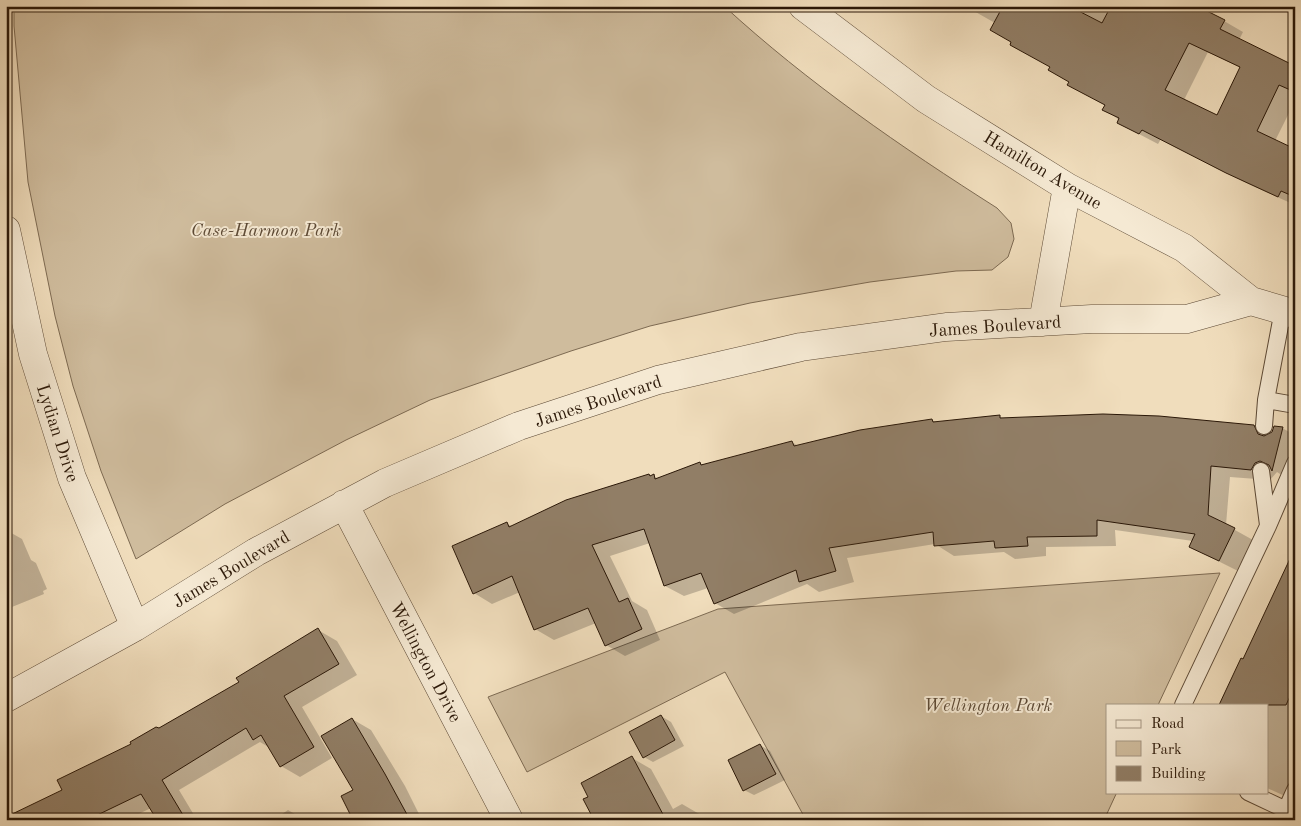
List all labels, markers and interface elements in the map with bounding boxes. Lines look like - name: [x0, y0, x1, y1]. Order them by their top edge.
- street label: Hamilton Avenue: [980, 129, 1105, 213]
- park label: Case-Harmon Park: [191, 222, 341, 240]
- street label: James Boulevard: [928, 313, 1062, 341]
- street label: James Boulevard: [532, 373, 664, 431]
- street label: Lydian Drive: [33, 382, 81, 485]
- street label: James Boulevard: [170, 528, 293, 612]
- street label: Wellington Drive: [386, 600, 464, 725]
- park label: Wellington Park: [924, 697, 1053, 715]
- legend: [1106, 704, 1268, 794]
- text: Road: [1151, 717, 1185, 732]
- text: Park: [1151, 743, 1182, 758]
- text: Building: [1151, 767, 1206, 782]

